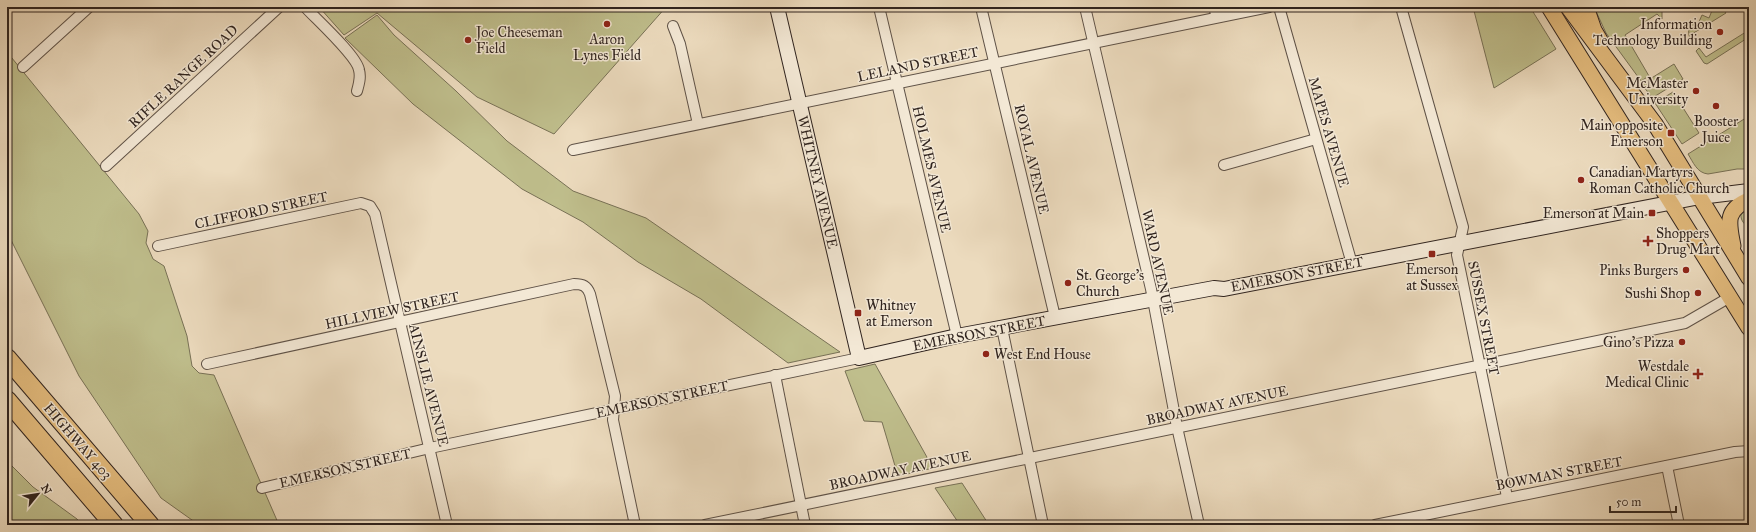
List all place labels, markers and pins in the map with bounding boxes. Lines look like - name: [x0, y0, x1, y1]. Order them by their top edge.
- place label: Information Technology Building: [1593, 16, 1712, 49]
- marker: Aaron Lynes Field: [602, 19, 612, 29]
- place label: Joe Cheeseman Field: [474, 24, 563, 57]
- marker: Information Technology Building: [1715, 27, 1725, 37]
- place label: Aaron Lynes Field: [573, 31, 641, 64]
- marker: Joe Cheeseman Field: [463, 35, 473, 45]
- place label: McMaster University: [1626, 75, 1689, 108]
- marker: McMaster University: [1691, 86, 1701, 96]
- marker: Booster Juice: [1711, 101, 1721, 111]
- place label: Booster Juice: [1694, 113, 1739, 147]
- place label: Main opposite Emerson: [1580, 117, 1663, 150]
- marker: Main opposite Emerson: [1666, 128, 1676, 138]
- place label: Canadian Martyrs Roman Catholic Church: [1589, 164, 1730, 197]
- marker: Canadian Martyrs Roman Catholic Church: [1576, 175, 1586, 185]
- place label: Emerson at Main: [1543, 205, 1644, 222]
- marker: Emerson at Main: [1647, 208, 1657, 218]
- place label: Shoppers Drug Mart: [1656, 225, 1720, 258]
- marker: Shoppers Drug Mart: [1643, 236, 1653, 246]
- marker: Emerson at Sussex: [1427, 249, 1437, 259]
- place label: Emerson at Sussex: [1406, 261, 1459, 294]
- place label: Pinks Burgers: [1599, 262, 1678, 279]
- marker: Pinks Burgers: [1681, 265, 1691, 275]
- place label: St. George's Church: [1076, 267, 1144, 300]
- marker: St. George's Church: [1063, 278, 1073, 288]
- place label: Sushi Shop: [1625, 285, 1690, 302]
- marker: Sushi Shop: [1693, 288, 1703, 298]
- place label: Whitney at Emerson: [866, 297, 933, 330]
- marker: Whitney at Emerson: [853, 308, 863, 318]
- place label: Gino's Pizza: [1603, 334, 1674, 351]
- marker: Gino's Pizza: [1677, 337, 1687, 347]
- place label: West End House: [994, 346, 1091, 363]
- marker: West End House: [981, 349, 991, 359]
- place label: Westdale Medical Clinic: [1605, 358, 1689, 391]
- marker: Westdale Medical Clinic: [1692, 368, 1704, 380]

